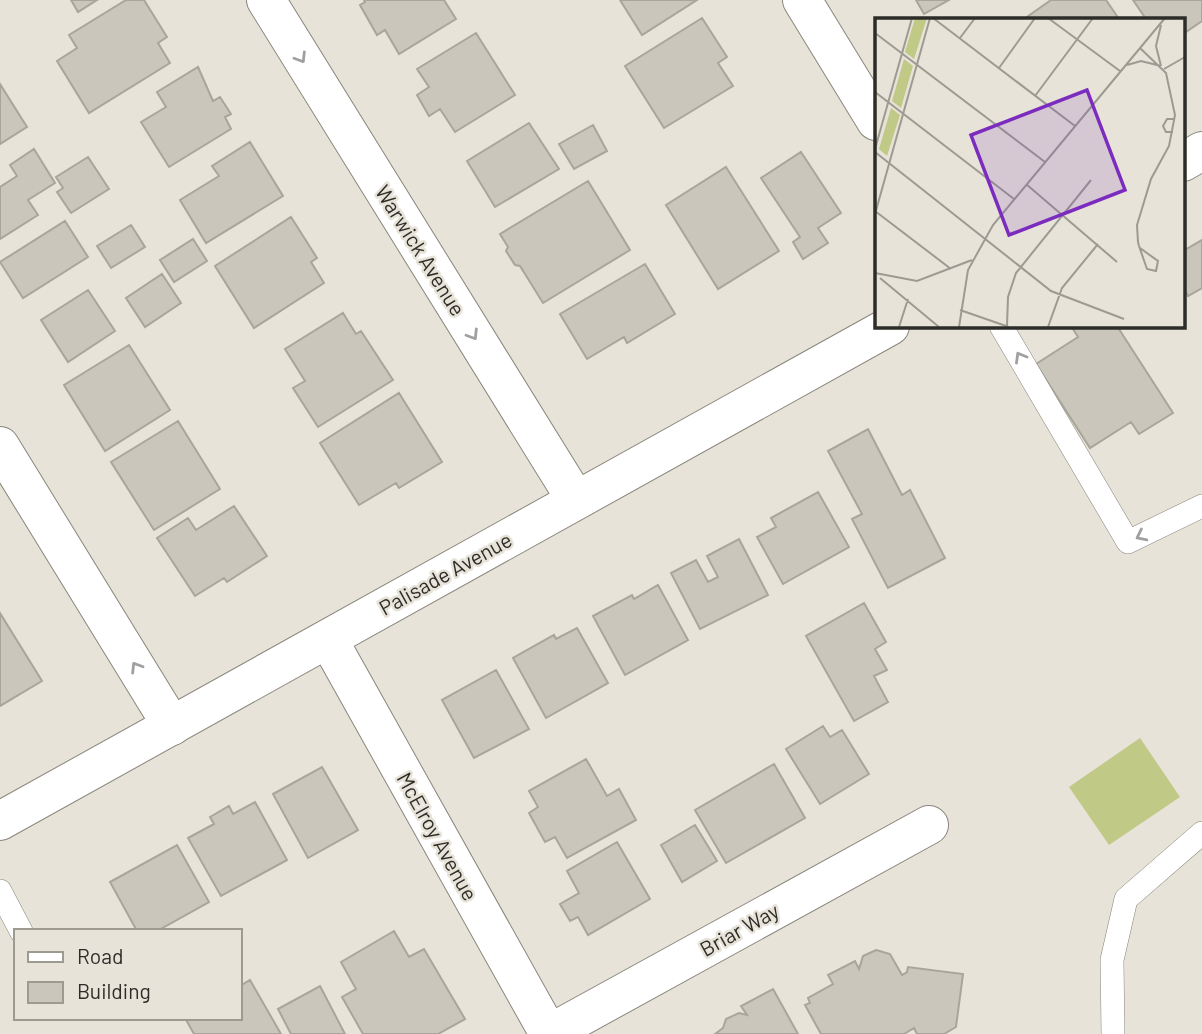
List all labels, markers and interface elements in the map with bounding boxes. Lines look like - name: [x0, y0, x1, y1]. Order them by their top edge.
- inset map: [875, 18, 1184, 327]
- one-way arrow: [293, 50, 306, 63]
- street label: Warwick Avenue: [371, 180, 471, 320]
- one-way arrow: [464, 327, 477, 340]
- one-way arrow: [1015, 352, 1028, 365]
- street label: Palisade Avenue: [374, 526, 516, 620]
- one-way arrow: [1135, 527, 1148, 541]
- one-way arrow: [131, 662, 144, 675]
- street label: McElroy Avenue: [392, 768, 484, 904]
- street label: Briar Way: [695, 897, 783, 961]
- legend: [14, 929, 242, 1020]
- text: Road: [77, 943, 123, 968]
- text: Building: [77, 978, 151, 1003]

